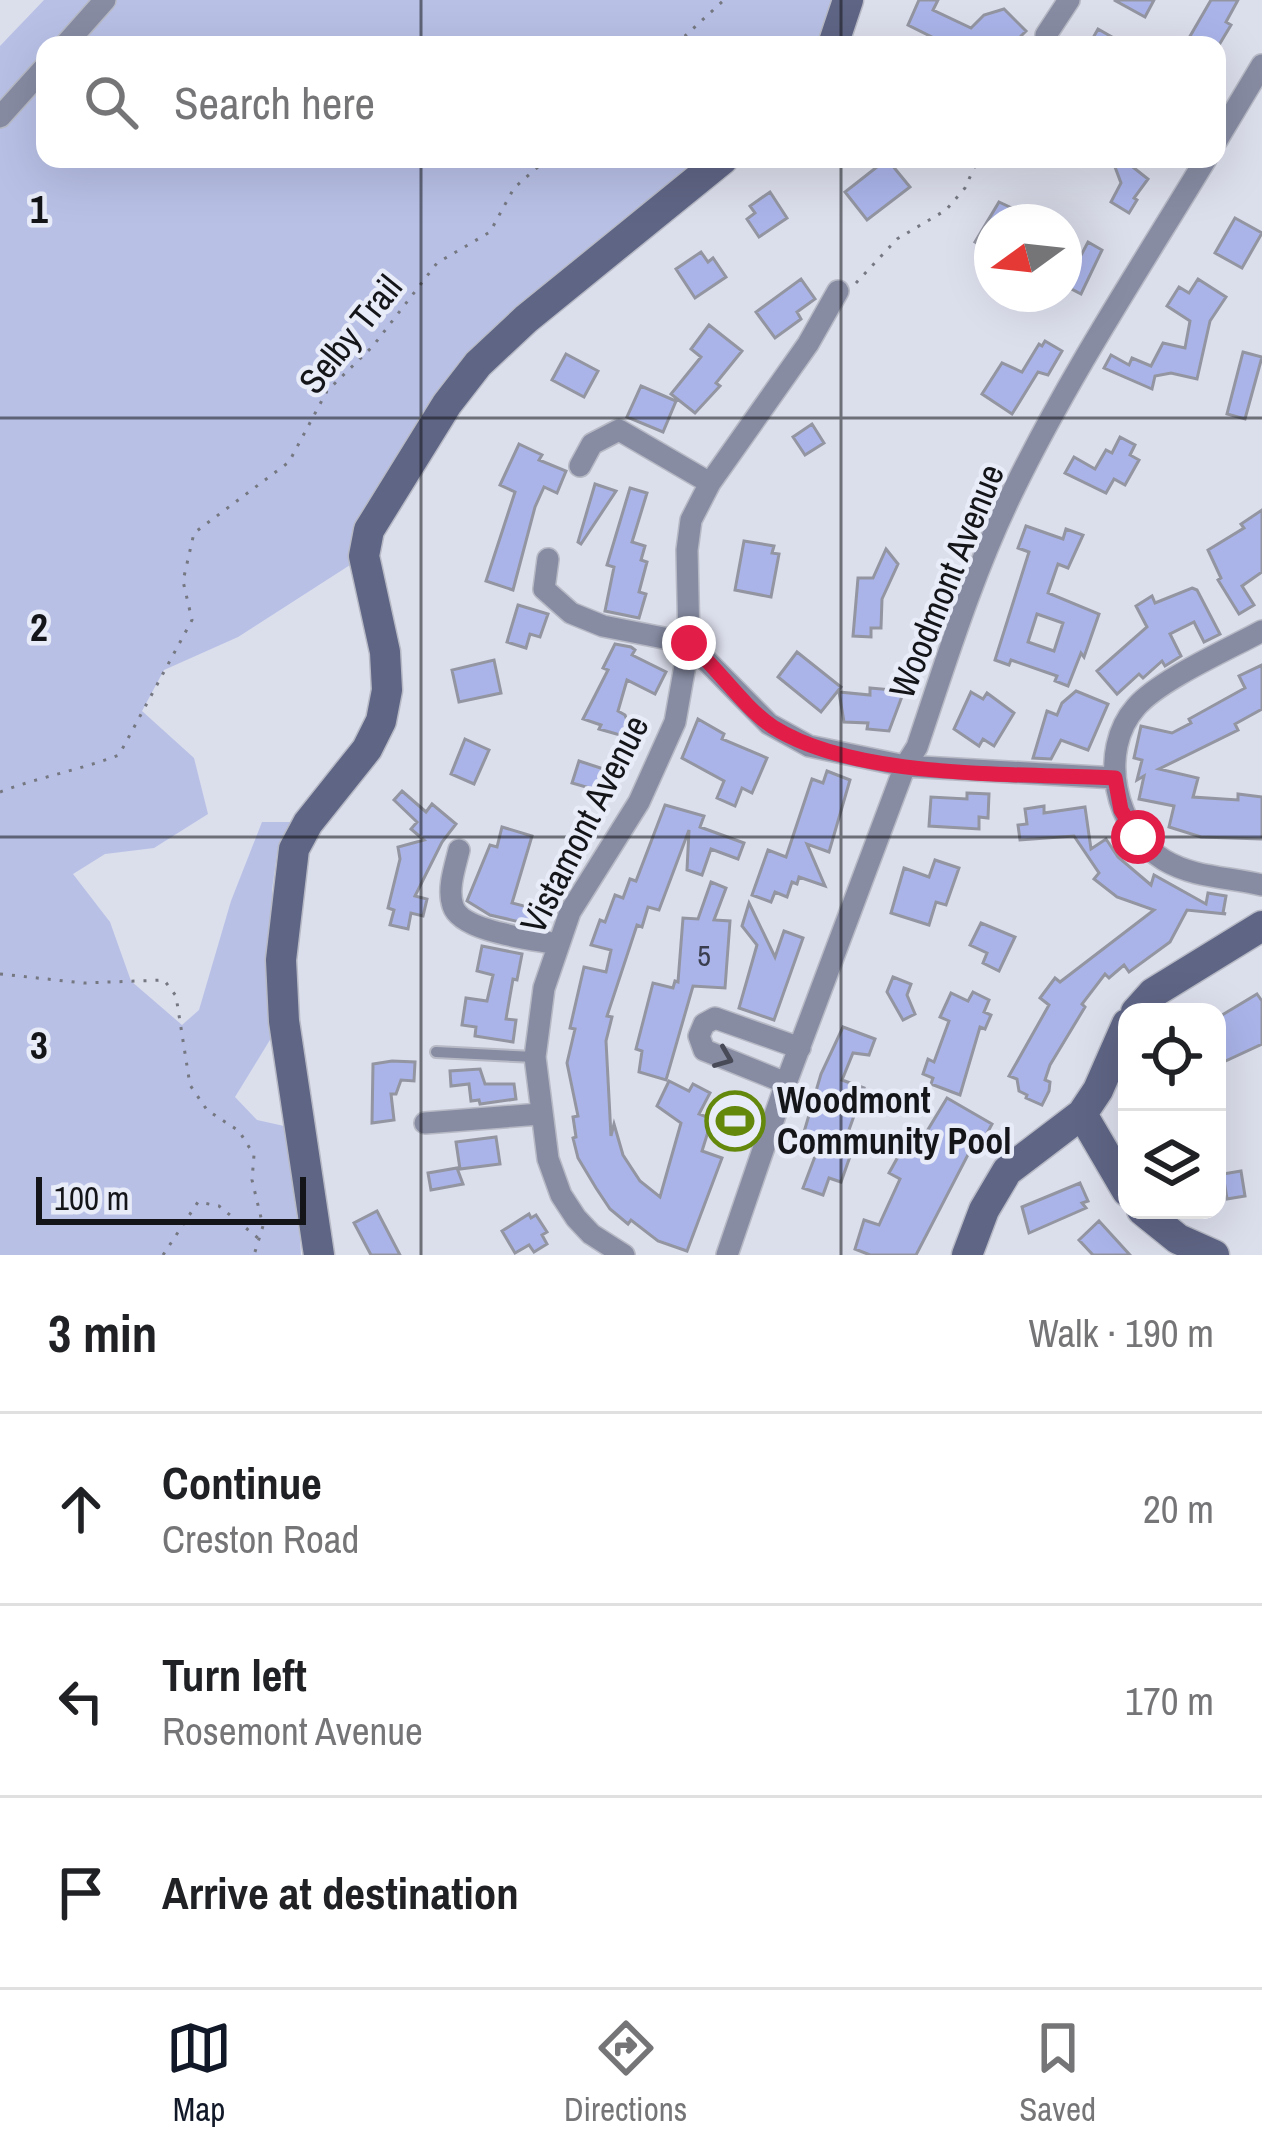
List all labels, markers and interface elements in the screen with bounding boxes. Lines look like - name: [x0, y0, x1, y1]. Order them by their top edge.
- search box: [36, 36, 1226, 168]
- icon: search: [78, 69, 144, 135]
- text: Search here: [174, 72, 375, 133]
- text: 1: [30, 183, 48, 235]
- north arrow: [974, 204, 1082, 312]
- street label: Selby Trail: [287, 265, 413, 403]
- street label: Woodmont Avenue: [877, 457, 1015, 705]
- text: 2: [30, 601, 48, 653]
- route end: [662, 616, 716, 670]
- street label: Vistamont Avenue: [508, 707, 660, 941]
- route start: [1111, 810, 1165, 864]
- house number: 5: [697, 935, 711, 975]
- map controls: [1118, 1003, 1226, 1219]
- button: locate: [1118, 1003, 1226, 1111]
- text: 3: [30, 1019, 48, 1071]
- one-way arrow: [712, 1044, 733, 1068]
- place label: Woodmont Community Pool: [777, 1076, 1012, 1165]
- sports icon: Woodmont Community Pool: [704, 1090, 766, 1152]
- button: layers: [1118, 1111, 1226, 1219]
- scale bar: [36, 1171, 306, 1224]
- text: 100 m: [54, 1176, 129, 1220]
- text: 3 min: [48, 1299, 157, 1368]
- text: Walk · 190 m: [1029, 1307, 1214, 1359]
- text: Continue: [162, 1452, 322, 1513]
- icon: ahead: [48, 1476, 114, 1542]
- text: 20 m: [1143, 1483, 1214, 1535]
- text: Creston Road: [162, 1513, 359, 1565]
- text: Turn left: [162, 1644, 307, 1705]
- icon: left: [48, 1668, 114, 1734]
- text: 170 m: [1125, 1675, 1214, 1727]
- text: Rosemont Avenue: [162, 1705, 423, 1757]
- icon: arrive: [48, 1860, 114, 1926]
- text: Arrive at destination: [162, 1862, 519, 1923]
- tab: Map: [166, 2015, 232, 2131]
- tab: Directions: [564, 2015, 687, 2131]
- tab: Saved: [1019, 2015, 1096, 2131]

